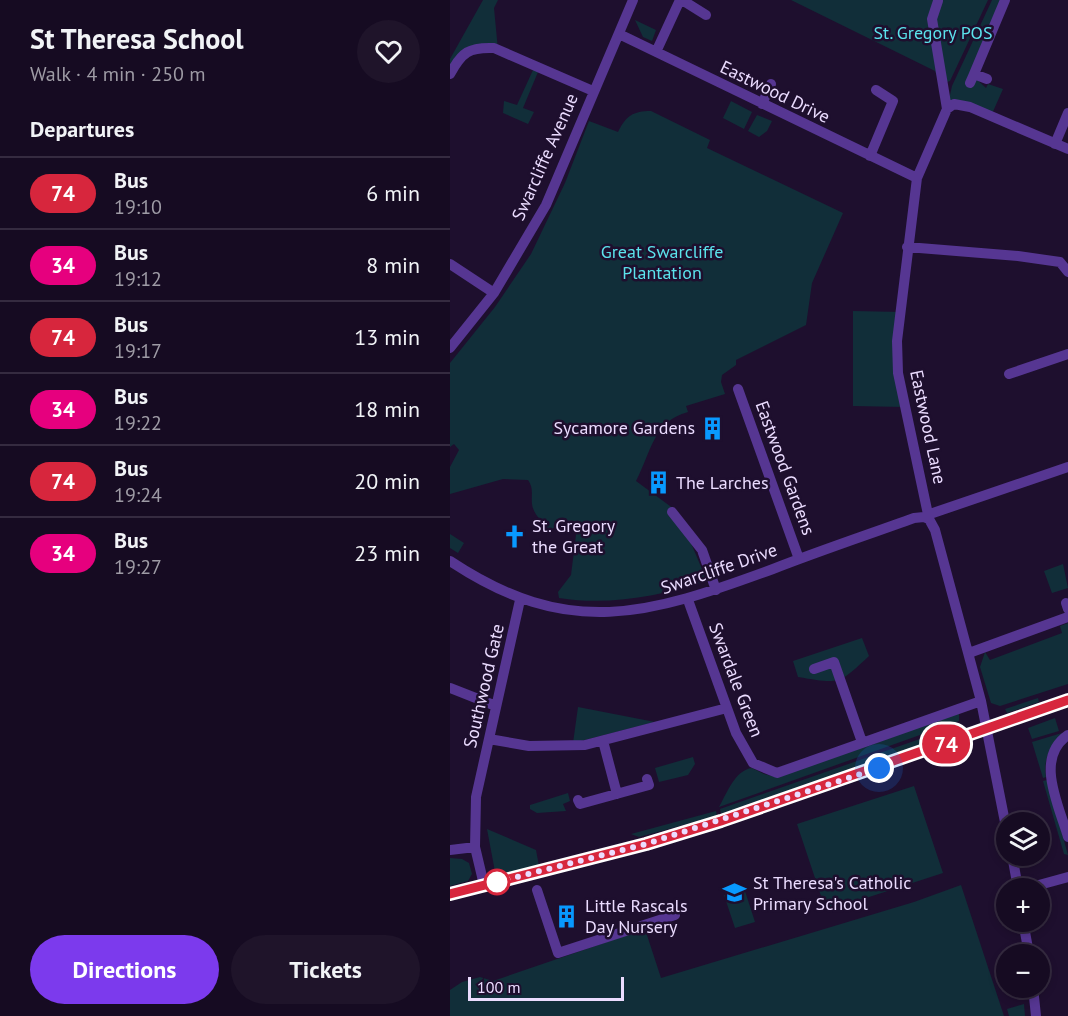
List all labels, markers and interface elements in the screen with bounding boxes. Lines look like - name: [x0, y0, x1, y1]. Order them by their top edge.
- text: St Theresa School: [30, 20, 243, 57]
- button: heart: [357, 20, 420, 83]
- park label: St. Gregory POS: [874, 21, 992, 44]
- street label: Eastwood Drive: [717, 55, 834, 128]
- text: Walk · 4 min · 250 m: [30, 61, 206, 87]
- street label: Swarcliffe Avenue: [506, 90, 583, 224]
- text: Departures: [30, 115, 134, 143]
- text: Bus: [114, 166, 148, 194]
- text: 6 min: [366, 179, 420, 207]
- text: 74: [51, 180, 75, 207]
- text: 19:10: [114, 194, 162, 220]
- text: Bus: [114, 238, 148, 266]
- park label: Great Swarcliffe Plantation: [601, 240, 723, 284]
- text: 8 min: [366, 251, 420, 279]
- text: 34: [51, 252, 75, 279]
- text: 19:12: [114, 266, 162, 292]
- text: Bus: [114, 310, 148, 338]
- text: 13 min: [354, 323, 420, 351]
- text: 74: [51, 324, 75, 351]
- text: 19:17: [114, 338, 162, 364]
- street label: Eastwood Lane: [905, 368, 952, 486]
- text: Bus: [114, 382, 148, 410]
- text: 18 min: [354, 395, 420, 423]
- text: 34: [51, 396, 75, 423]
- street label: Eastwood Gardens: [750, 397, 820, 538]
- text: 19:22: [114, 410, 162, 436]
- building icon: Sycamore Gardens: [700, 415, 726, 441]
- place label: Sycamore Gardens: [554, 416, 695, 439]
- text: Bus: [114, 454, 148, 482]
- text: 20 min: [354, 467, 420, 495]
- text: 74: [51, 468, 75, 495]
- building icon: The Larches: [645, 470, 671, 496]
- place label: The Larches: [676, 471, 768, 494]
- text: 19:24: [114, 482, 162, 508]
- place label: St. Gregory the Great: [532, 514, 616, 558]
- church icon: St. Gregory the Great: [501, 523, 527, 549]
- text: Bus: [114, 526, 148, 554]
- street label: Swarcliffe Drive: [658, 538, 780, 599]
- text: 23 min: [354, 539, 420, 567]
- text: 34: [51, 540, 75, 567]
- text: 19:27: [114, 554, 162, 580]
- street label: Swardale Green: [704, 619, 769, 740]
- street label: Southwood Gate: [458, 622, 509, 750]
- line badge: 74: [919, 724, 973, 764]
- text: 74: [934, 731, 958, 758]
- your location: [864, 753, 894, 783]
- map controls: [996, 812, 1050, 998]
- button: layers: [996, 812, 1050, 866]
- unlabelled marker: [484, 869, 510, 895]
- place label: St Theresa's Catholic Primary School: [753, 871, 911, 915]
- button: +: [996, 878, 1050, 932]
- school or university icon: St Theresa's Catholic Primary School: [722, 880, 748, 906]
- place label: Little Rascals Day Nursery: [585, 894, 687, 938]
- building icon: Little Rascals Day Nursery: [554, 903, 580, 929]
- button: Directions: [30, 935, 219, 1004]
- button: Tickets: [231, 935, 420, 1004]
- button: −: [996, 944, 1050, 998]
- scale bar: [468, 974, 624, 1002]
- text: 100 m: [477, 977, 520, 997]

